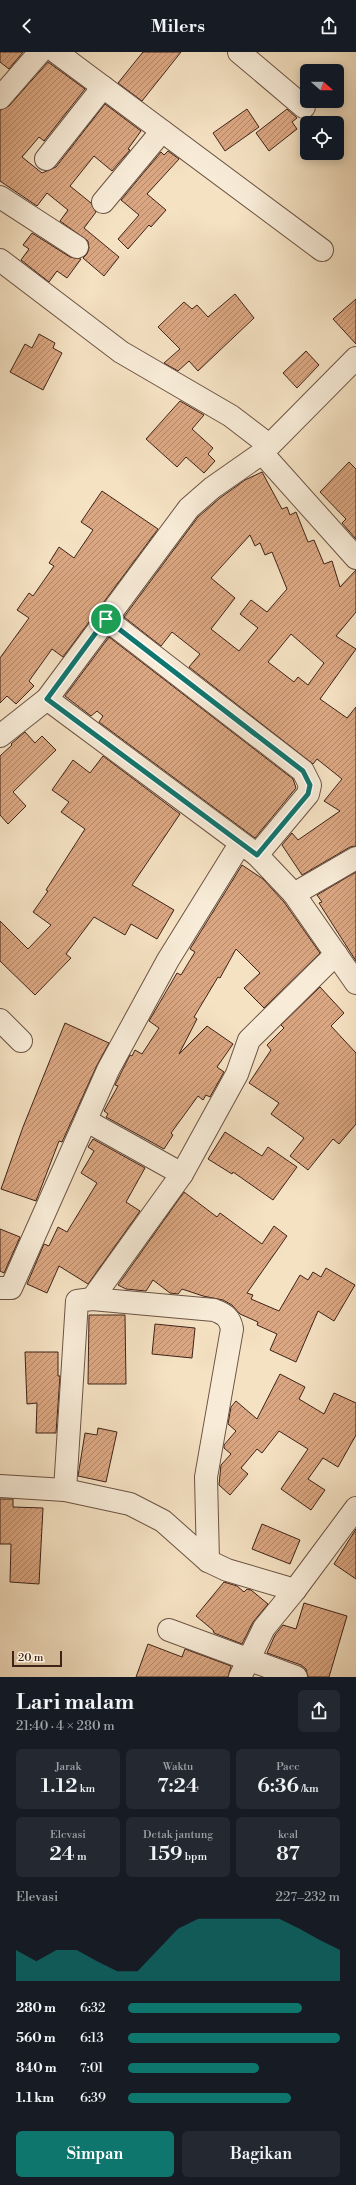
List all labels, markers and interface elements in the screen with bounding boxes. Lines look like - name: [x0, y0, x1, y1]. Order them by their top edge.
- icon: back: [16, 15, 38, 37]
- text: Milers: [151, 15, 205, 38]
- icon: share: [318, 15, 340, 37]
- north arrow: [300, 64, 344, 108]
- map controls: [300, 64, 344, 160]
- button: locate: [300, 116, 344, 160]
- pin: [89, 602, 123, 636]
- icon: arrive: [95, 608, 117, 630]
- scale bar: [12, 1649, 62, 1668]
- text: 20 m: [18, 1651, 43, 1665]
- text: Lari malam: [16, 1689, 134, 1716]
- button: share: [298, 1690, 340, 1732]
- text: 21:40 · 4 × 280 m: [16, 1718, 115, 1734]
- text: Jarak: [55, 1760, 81, 1774]
- text: Waktu: [163, 1760, 193, 1774]
- text: Pace: [276, 1760, 300, 1774]
- text: 1.12: [41, 1774, 78, 1799]
- text: 7:24: [157, 1774, 199, 1799]
- text: 6:36: [257, 1774, 299, 1799]
- text: km: [78, 1782, 95, 1796]
- text: /km: [299, 1782, 319, 1796]
- text: Elevasi: [50, 1828, 86, 1842]
- text: Detak jantung: [143, 1828, 213, 1842]
- text: kcal: [278, 1828, 298, 1842]
- text: 24: [49, 1842, 75, 1867]
- text: 159: [149, 1842, 183, 1867]
- text: 87: [276, 1842, 300, 1867]
- text: m: [75, 1850, 87, 1864]
- text: bpm: [183, 1850, 207, 1864]
- text: Elevasi: [16, 1889, 58, 1905]
- text: 227–232 m: [276, 1889, 340, 1905]
- text: 280 m: [16, 2000, 56, 2016]
- text: 6:32: [80, 2000, 105, 2016]
- text: 560 m: [16, 2030, 56, 2046]
- text: 6:13: [80, 2030, 104, 2046]
- text: 840 m: [16, 2060, 57, 2076]
- text: 7:01: [80, 2060, 103, 2076]
- text: 1.1 km: [16, 2090, 54, 2106]
- text: 6:39: [80, 2090, 106, 2106]
- button: Simpan: [16, 2131, 174, 2177]
- button: Bagikan: [182, 2131, 340, 2177]

